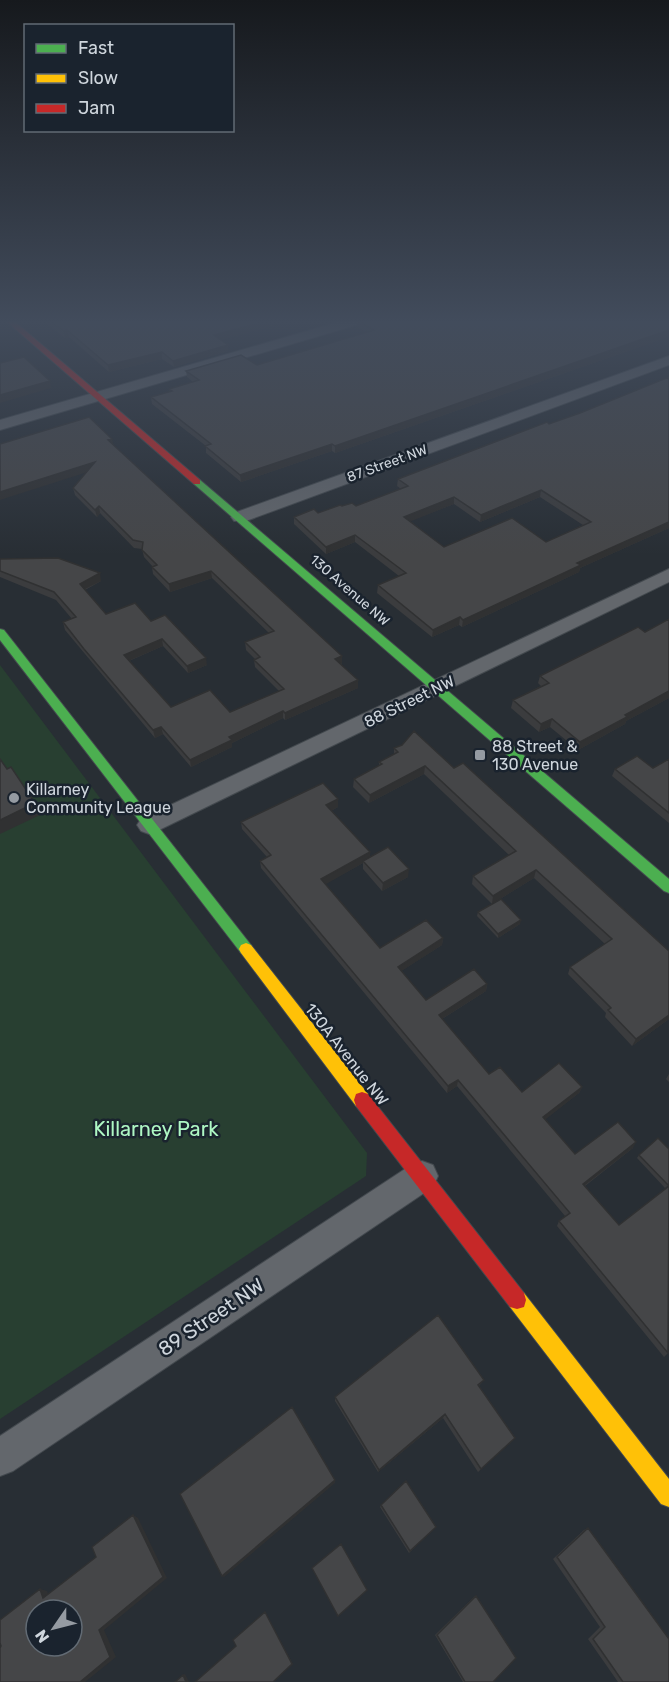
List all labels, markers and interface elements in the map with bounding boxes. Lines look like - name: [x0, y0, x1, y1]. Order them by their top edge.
- legend: [24, 24, 234, 132]
- text: Fast: [78, 37, 114, 59]
- text: Slow: [78, 67, 118, 89]
- text: Jam: [78, 97, 115, 119]
- street label: 87 Street NW: [345, 441, 430, 486]
- street label: 130 Avenue NW: [306, 551, 393, 630]
- street label: 88 Street NW: [361, 671, 458, 732]
- place label: 88 Street & 130 Avenue: [492, 737, 578, 774]
- marker: 88 Street & 130 Avenue: [473, 748, 487, 762]
- place label: Killarney Community League: [26, 780, 171, 817]
- marker: Killarney Community League: [7, 791, 21, 805]
- street label: 130A Avenue NW: [301, 999, 392, 1109]
- park label: Killarney Park: [93, 1117, 219, 1141]
- street label: 89 Street NW: [154, 1273, 268, 1361]
- north arrow: [24, 1598, 84, 1658]
- text: N: [31, 1626, 53, 1646]

